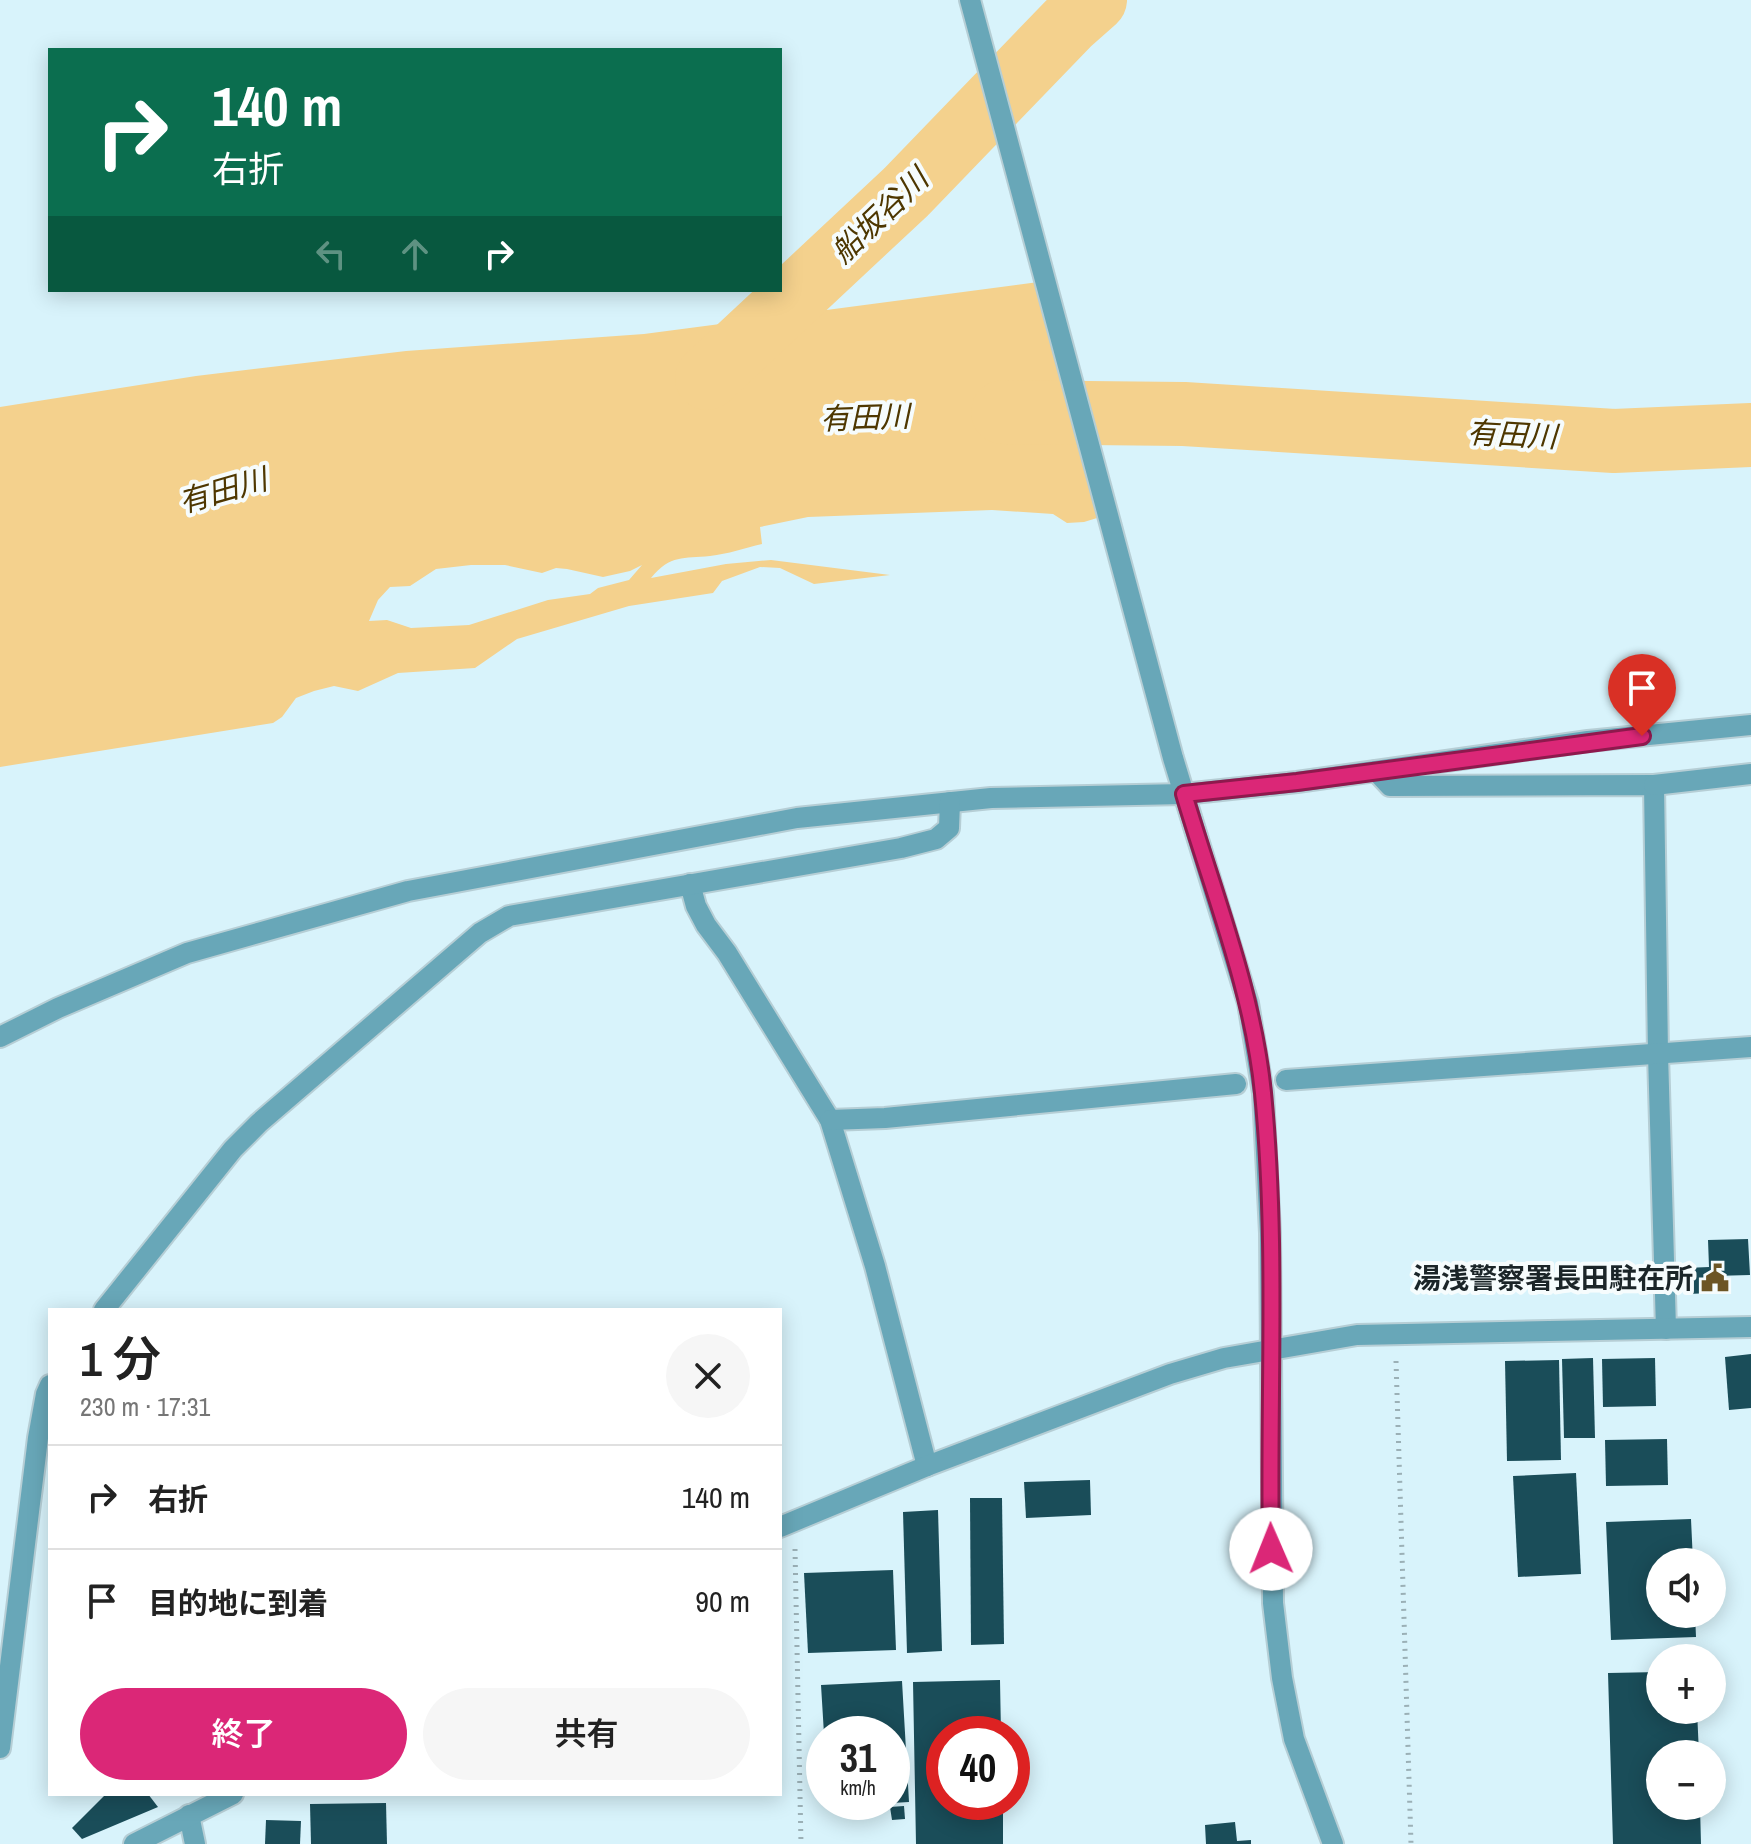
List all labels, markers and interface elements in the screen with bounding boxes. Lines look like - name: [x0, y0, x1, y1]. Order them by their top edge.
- text: 140 m: [212, 68, 342, 143]
- icon: right: [80, 80, 184, 184]
- text: 右折: [212, 145, 284, 193]
- water label: 船坂谷川: [822, 157, 939, 271]
- icon: left: [309, 232, 353, 276]
- icon: ahead: [393, 232, 437, 276]
- icon: right: [477, 232, 521, 276]
- water label: 有田川: [819, 395, 914, 439]
- water label: 有田川: [1466, 412, 1561, 456]
- water label: 有田川: [174, 458, 274, 522]
- pin: [1608, 654, 1676, 736]
- icon: arrive: [1620, 666, 1664, 710]
- place label: 湯浅警察署長田駐在所: [1413, 1259, 1693, 1297]
- public building icon: 湯浅警察署長田駐在所: [1700, 1263, 1730, 1293]
- text: 1 分: [80, 1326, 161, 1391]
- button: close: [666, 1334, 750, 1418]
- text: 230 m · 17:31: [80, 1389, 210, 1424]
- icon: right: [80, 1475, 124, 1519]
- text: 140 m: [682, 1477, 750, 1517]
- text: 右折: [148, 1479, 208, 1519]
- position arrow: [1229, 1507, 1313, 1591]
- map controls: [1646, 1548, 1726, 1820]
- button: sound: [1646, 1548, 1726, 1628]
- icon: arrive: [80, 1579, 124, 1623]
- text: 90 m: [695, 1581, 750, 1621]
- text: 目的地に到着: [148, 1583, 328, 1623]
- button: +: [1646, 1644, 1726, 1724]
- button: 終了: [80, 1688, 407, 1780]
- button: 共有: [423, 1688, 750, 1780]
- speed limit sign: 40: [926, 1716, 1030, 1820]
- text: 31: [840, 1731, 876, 1784]
- button: −: [1646, 1740, 1726, 1820]
- text: km/h: [840, 1774, 876, 1801]

